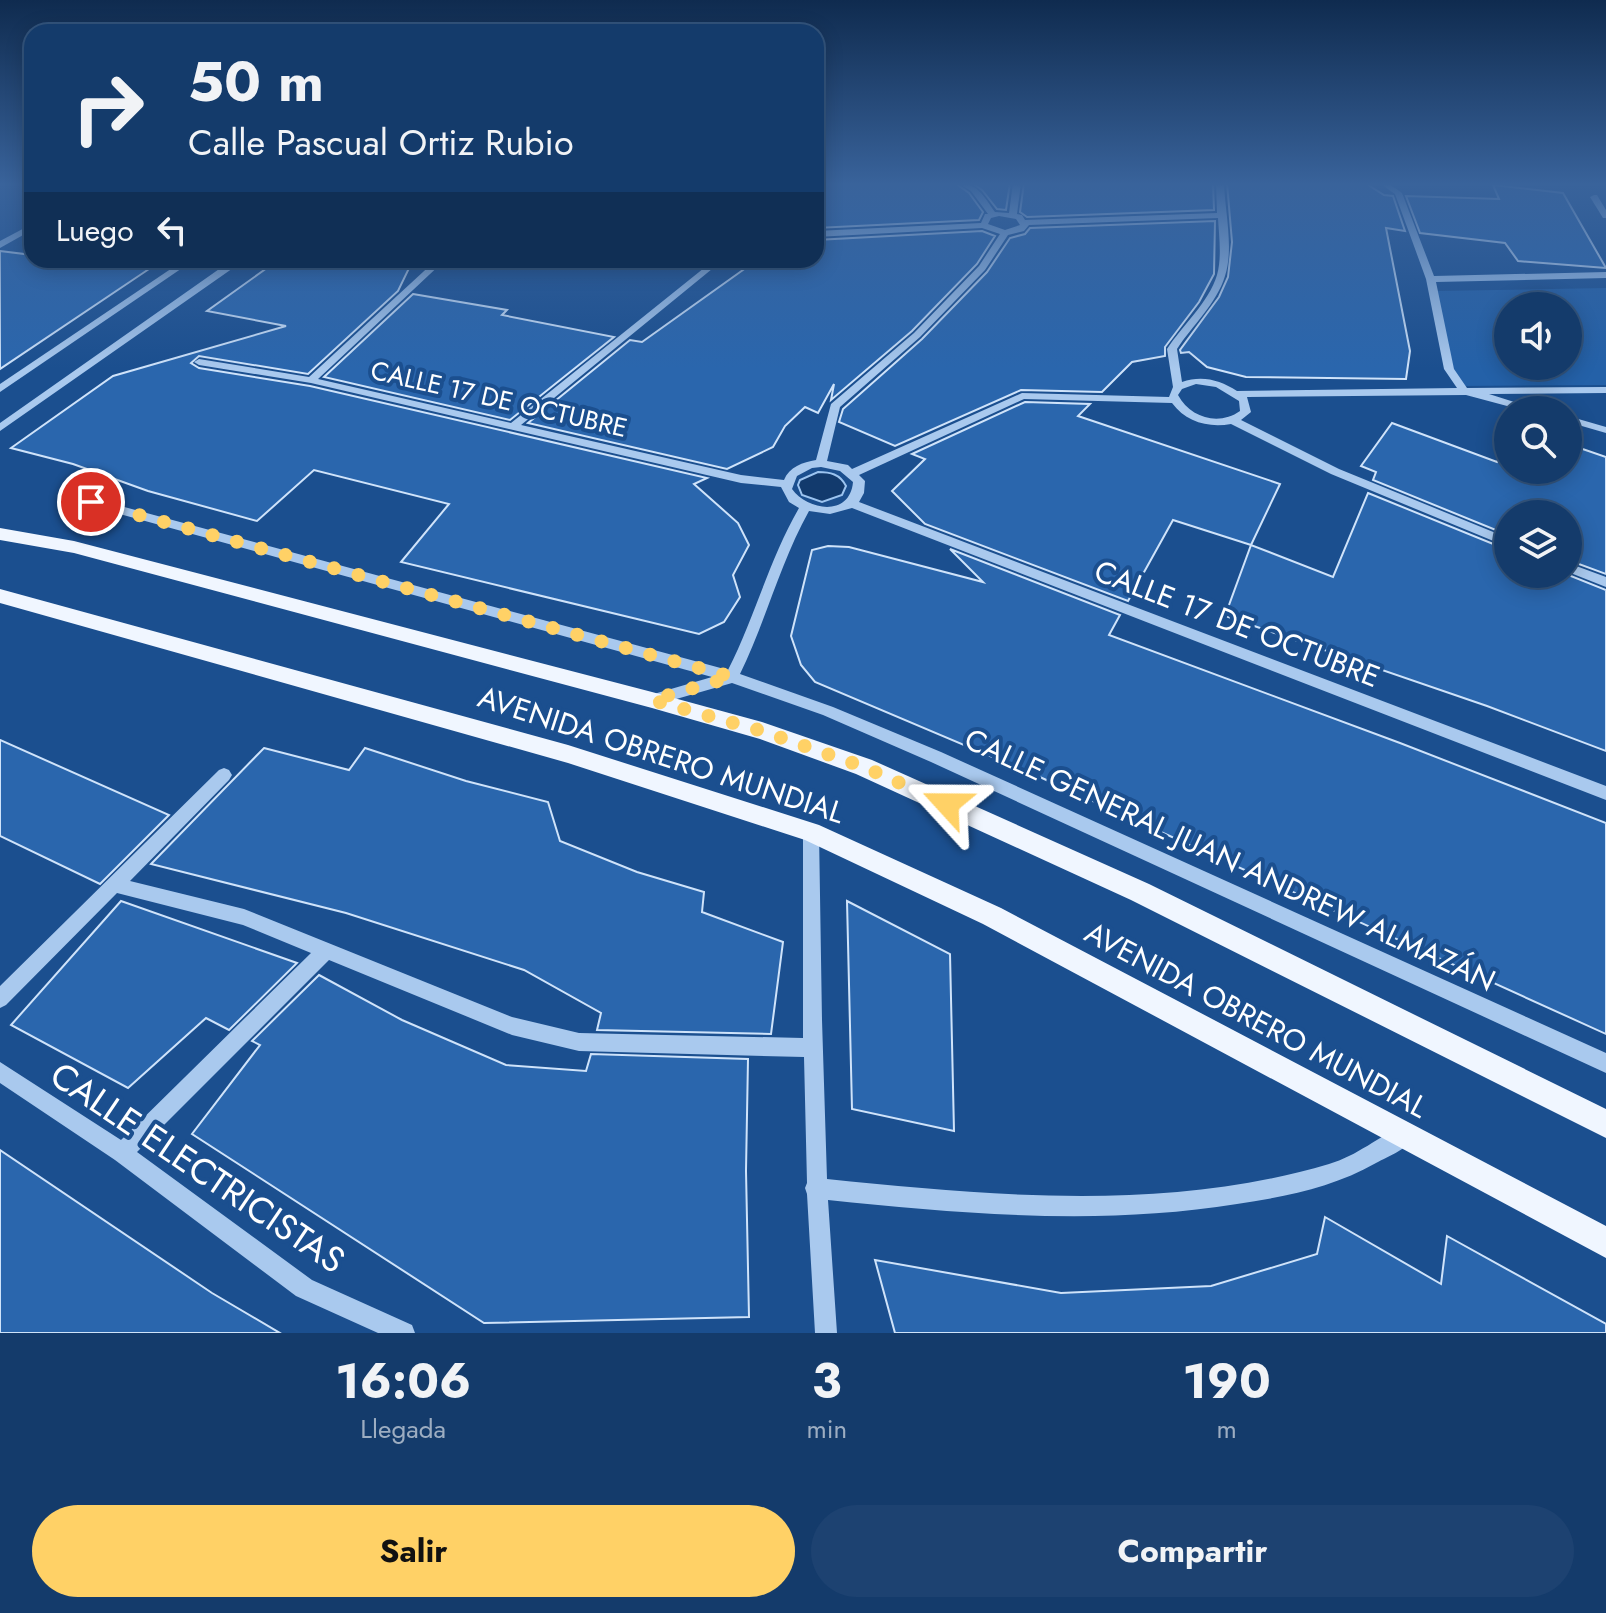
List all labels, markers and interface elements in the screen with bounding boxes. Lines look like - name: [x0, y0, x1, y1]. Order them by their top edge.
- text: 50 m: [188, 41, 324, 122]
- icon: right: [56, 56, 160, 160]
- text: Calle Pascual Ortiz Rubio: [188, 116, 574, 168]
- icon: left: [150, 208, 194, 252]
- text: Luego: [56, 209, 134, 252]
- map controls: [1494, 292, 1582, 588]
- button: sound: [1494, 292, 1582, 380]
- street label: CALLE 17 DE OCTUBRE: [367, 351, 631, 447]
- button: search: [1494, 396, 1582, 484]
- pin: [57, 468, 125, 536]
- icon: arrive: [69, 480, 113, 524]
- button: layers: [1494, 500, 1582, 588]
- street label: CALLE 17 DE OCTUBRE: [1088, 549, 1386, 698]
- street label: AVENIDA OBRERO MUNDIAL: [473, 675, 850, 834]
- street label: CALLE GENERAL JUAN ANDREW ALMAZÁN: [958, 717, 1503, 1002]
- position arrow: [905, 762, 989, 846]
- street label: AVENIDA OBRERO MUNDIAL: [1077, 911, 1436, 1129]
- street label: CALLE ELECTRICISTAS: [40, 1049, 356, 1285]
- text: 16:06: [335, 1347, 471, 1416]
- text: 3: [812, 1347, 842, 1416]
- text: 190: [1182, 1347, 1271, 1416]
- text: Llegada: [360, 1410, 446, 1448]
- text: min: [806, 1410, 847, 1448]
- text: m: [1216, 1410, 1237, 1448]
- button: Salir: [32, 1505, 795, 1597]
- button: Compartir: [811, 1505, 1574, 1597]

